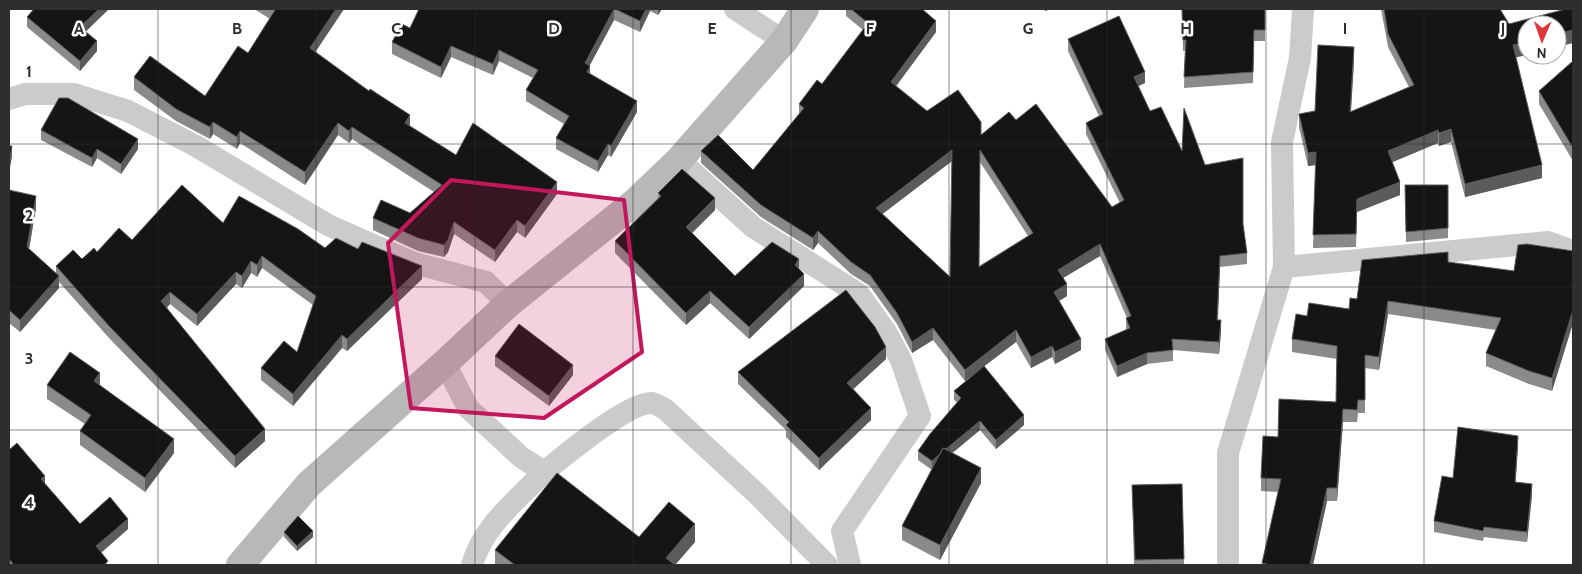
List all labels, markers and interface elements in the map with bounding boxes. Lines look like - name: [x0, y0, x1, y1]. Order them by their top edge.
- north arrow: [1517, 15, 1567, 65]
- text: A: [74, 19, 84, 38]
- text: B: [232, 19, 242, 38]
- text: C: [391, 19, 401, 38]
- text: D: [548, 19, 560, 38]
- text: E: [707, 19, 717, 38]
- text: F: [866, 19, 875, 38]
- text: G: [1023, 19, 1033, 38]
- text: H: [1180, 19, 1192, 38]
- text: I: [1343, 19, 1347, 38]
- text: J: [1500, 19, 1505, 38]
- text: N: [1536, 44, 1547, 62]
- text: 1: [26, 62, 32, 81]
- text: 2: [25, 206, 33, 225]
- text: 3: [25, 349, 33, 368]
- text: 4: [24, 493, 34, 512]

